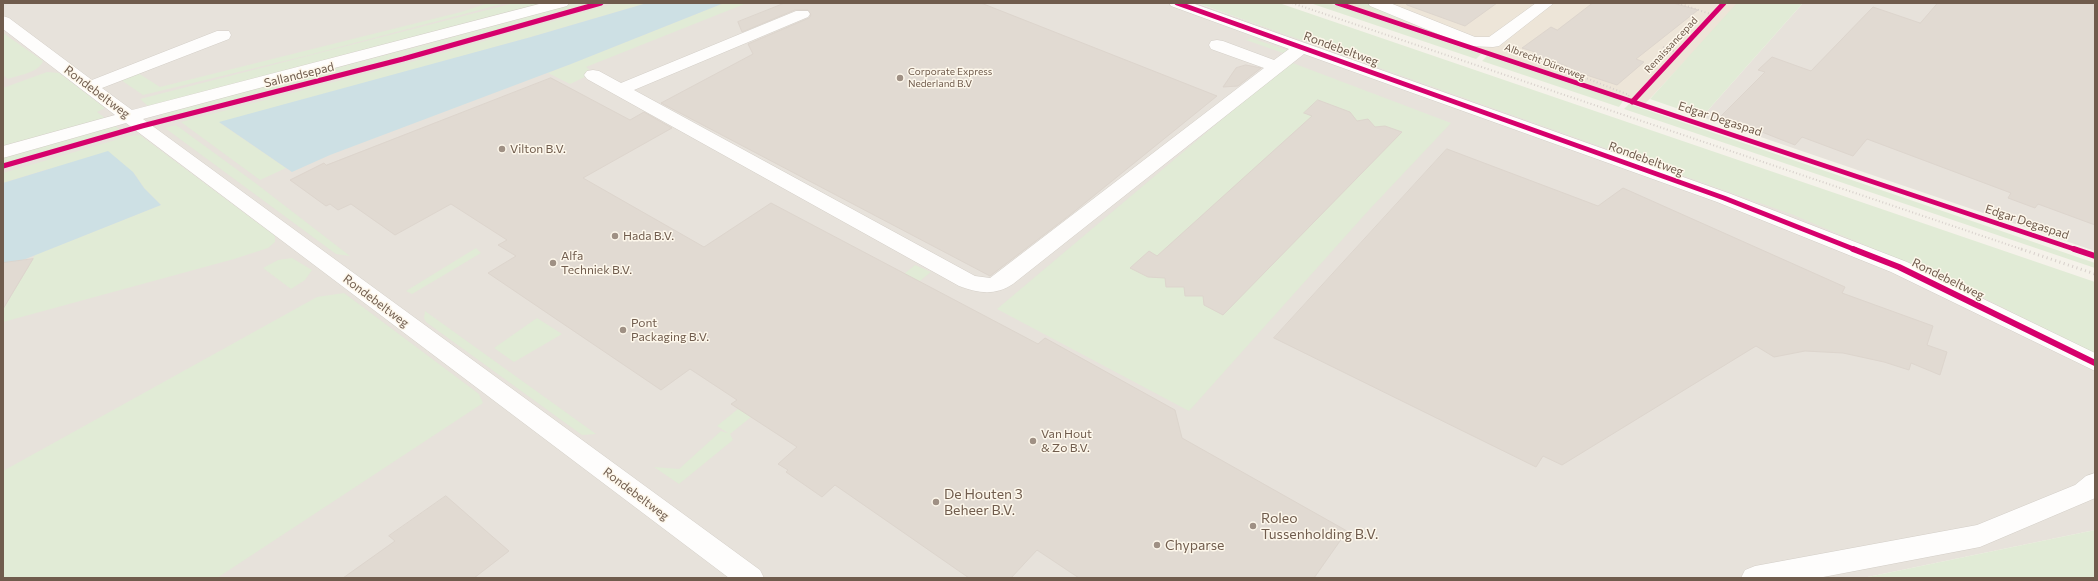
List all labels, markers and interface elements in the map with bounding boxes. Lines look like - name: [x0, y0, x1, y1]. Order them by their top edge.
- street label: Renaissancepad: [1642, 14, 1700, 76]
- street label: Rondebeltweg: [1302, 29, 1380, 69]
- street label: Albrecht Dürerweg: [1503, 41, 1587, 83]
- street label: Sallandsepad: [263, 59, 335, 91]
- street label: Rondebeltweg: [61, 63, 133, 121]
- place label: Corporate Express Nederland B.V: [908, 66, 992, 90]
- marker: Corporate Express Nederland B.V: [895, 73, 905, 83]
- street label: Edgar Degaspad: [1676, 99, 1764, 139]
- street label: Rondebeltweg: [1607, 139, 1685, 179]
- place label: Vilton B.V.: [510, 142, 566, 156]
- marker: Vilton B.V.: [497, 144, 507, 154]
- street label: Edgar Degaspad: [1983, 202, 2071, 242]
- place label: Hada B.V.: [623, 229, 674, 243]
- marker: Hada B.V.: [610, 231, 620, 241]
- place label: Alfa Techniek B.V.: [561, 249, 632, 277]
- street label: Rondebeltweg: [1910, 255, 1986, 303]
- marker: Alfa Techniek B.V.: [548, 258, 558, 268]
- street label: Rondebeltweg: [340, 272, 412, 330]
- place label: Pont Packaging B.V.: [631, 316, 709, 344]
- marker: Pont Packaging B.V.: [618, 325, 628, 335]
- place label: Van Hout & Zo B.V.: [1041, 427, 1092, 455]
- marker: Van Hout & Zo B.V.: [1028, 436, 1038, 446]
- street label: Rondebeltweg: [600, 465, 672, 523]
- place label: De Houten 3 Beheer B.V.: [944, 486, 1023, 518]
- marker: De Houten 3 Beheer B.V.: [931, 497, 941, 507]
- place label: Roleo Tussenholding B.V.: [1261, 510, 1378, 542]
- marker: Roleo Tussenholding B.V.: [1248, 521, 1258, 531]
- place label: Chyparse: [1165, 537, 1224, 553]
- marker: Chyparse: [1152, 540, 1162, 550]

